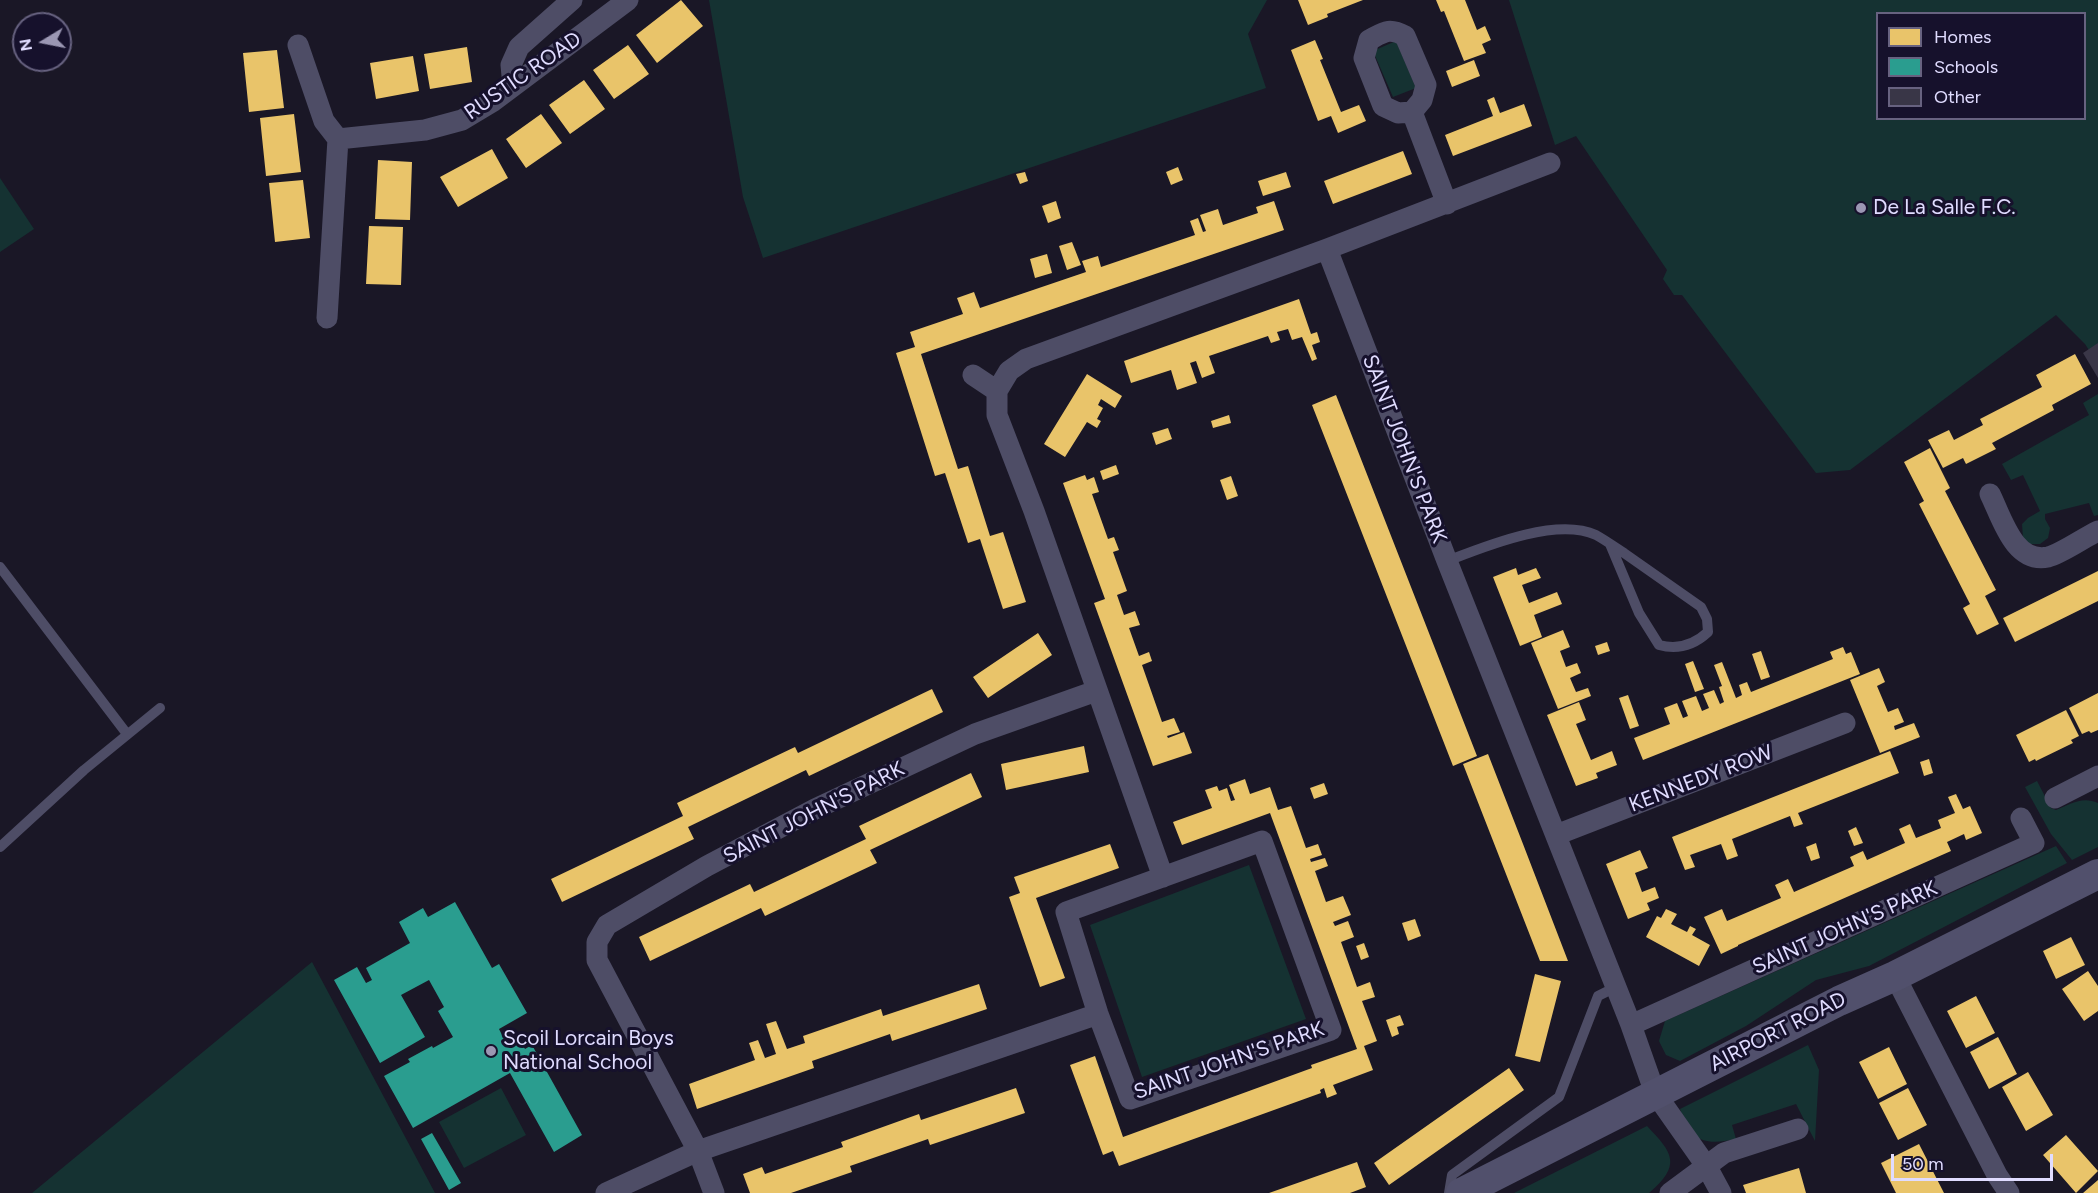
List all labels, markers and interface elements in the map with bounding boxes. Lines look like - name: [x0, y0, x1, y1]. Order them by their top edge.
- north arrow: [12, 12, 72, 72]
- legend: [1876, 12, 2086, 120]
- text: Homes: [1934, 26, 1992, 48]
- street label: RUSTIC ROAD: [460, 27, 586, 125]
- text: N: [15, 37, 36, 53]
- text: Schools: [1934, 56, 1998, 78]
- text: Other: [1934, 86, 1981, 108]
- place label: De La Salle F.C.: [1873, 195, 2016, 221]
- marker: De La Salle F.C.: [1854, 201, 1868, 215]
- street label: SAINT JOHN'S PARK: [1356, 351, 1452, 547]
- street label: KENNEDY ROW: [1626, 740, 1776, 818]
- street label: SAINT JOHN'S PARK: [719, 756, 909, 870]
- street label: SAINT JOHN'S PARK: [1749, 876, 1941, 980]
- street label: AIRPORT ROAD: [1706, 987, 1850, 1077]
- street label: SAINT JOHN'S PARK: [1131, 1017, 1327, 1105]
- place label: Scoil Lorcain Boys National School: [503, 1026, 674, 1076]
- marker: Scoil Lorcain Boys National School: [484, 1044, 498, 1058]
- scale bar: [1894, 1142, 2056, 1180]
- text: 50 m: [1902, 1153, 1944, 1175]

